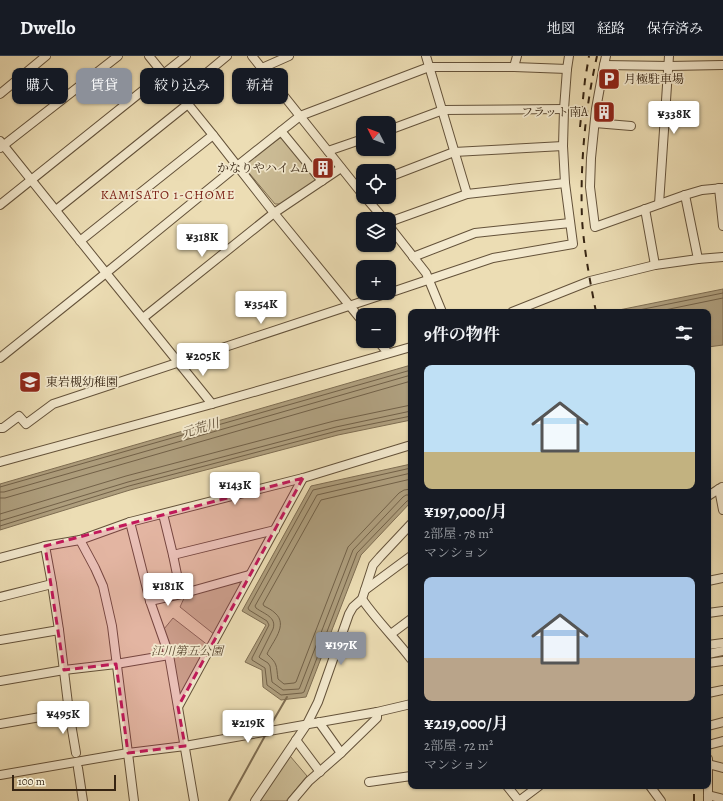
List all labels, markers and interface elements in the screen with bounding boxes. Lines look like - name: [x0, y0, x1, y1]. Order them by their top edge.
- text: Dwello: [20, 15, 76, 41]
- text: 地図: [547, 19, 575, 38]
- text: 経路: [597, 19, 625, 38]
- text: 保存済み: [647, 19, 703, 38]
- parking icon: 月極駐車場: [596, 66, 622, 92]
- chip: 購入: [12, 68, 68, 104]
- chip: 賃貸: [76, 68, 132, 104]
- chip: 絞り込み: [140, 68, 224, 104]
- chip: 新着: [232, 68, 288, 104]
- place label: 月極駐車場: [624, 71, 684, 87]
- building icon: フラット南A: [591, 99, 617, 125]
- pin: ¥338K: [646, 101, 702, 135]
- place label: フラット南A: [521, 104, 589, 120]
- text: ¥338K: [657, 105, 691, 122]
- north arrow: [356, 116, 396, 156]
- map controls: [356, 116, 396, 348]
- building icon: かなりやハイムA: [310, 155, 336, 181]
- place label: かなりやハイムA: [217, 160, 309, 176]
- button: locate: [356, 164, 396, 204]
- district label: KAMISATO 1-CHOME: [101, 186, 235, 203]
- button: layers: [356, 212, 396, 252]
- pin: ¥318K: [174, 224, 230, 258]
- text: ¥318K: [186, 228, 218, 245]
- button: +: [356, 260, 396, 300]
- pin: ¥354K: [233, 291, 289, 325]
- text: ¥354K: [244, 295, 278, 312]
- button: −: [356, 308, 396, 348]
- icon: filters: [673, 322, 695, 344]
- text: 9件の物件: [424, 323, 500, 346]
- pin: ¥205K: [175, 343, 231, 377]
- text: ¥205K: [186, 347, 220, 364]
- school or university icon: 東岩槻幼稚園: [17, 369, 43, 395]
- place label: 東岩槻幼稚園: [46, 374, 118, 390]
- icon: home: [524, 391, 596, 463]
- water label: 元荒川: [179, 414, 223, 442]
- pin: ¥143K: [207, 472, 263, 506]
- text: ¥143K: [219, 476, 251, 493]
- text: ¥197,000/月: [424, 500, 508, 523]
- text: 2部屋 · 78 m²: [424, 525, 493, 542]
- text: マンション: [424, 544, 488, 561]
- pin: ¥181K: [140, 573, 196, 607]
- text: ¥181K: [152, 577, 184, 594]
- icon: home: [524, 603, 596, 675]
- pin: ¥197K: [313, 632, 369, 666]
- text: ¥197K: [325, 636, 357, 653]
- park label: 江川第五公園: [151, 643, 225, 659]
- pin: ¥495K: [35, 701, 91, 735]
- text: ¥495K: [46, 705, 80, 722]
- pin: ¥219K: [220, 710, 276, 744]
- text: ¥219,000/月: [424, 712, 509, 735]
- text: ¥219K: [232, 714, 264, 731]
- text: 2部屋 · 72 m²: [424, 737, 493, 754]
- text: マンション: [424, 756, 488, 773]
- scale bar: [12, 773, 116, 792]
- text: 100 m: [18, 774, 45, 789]

